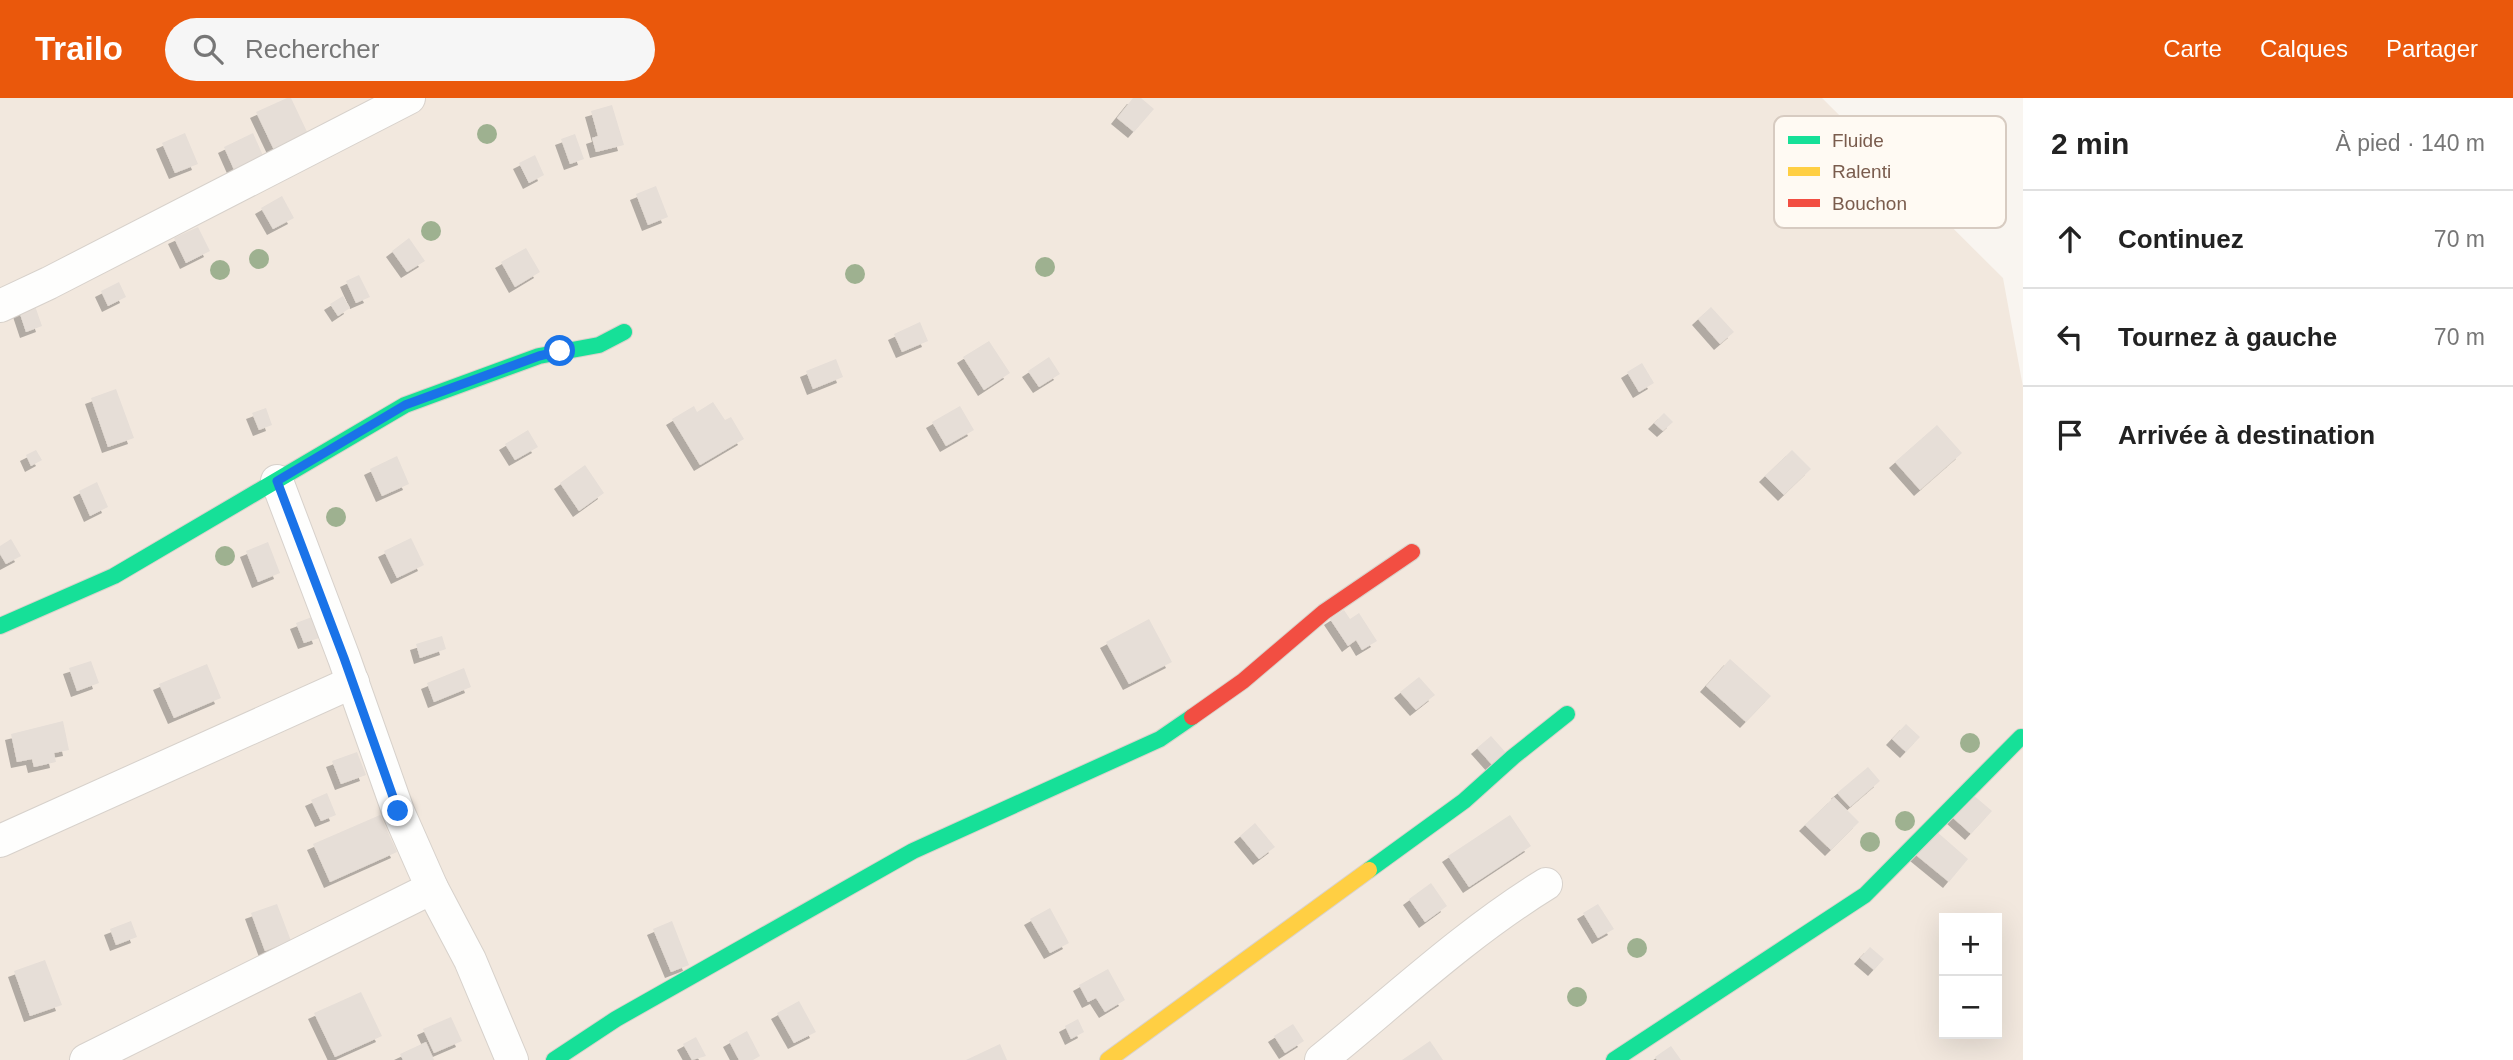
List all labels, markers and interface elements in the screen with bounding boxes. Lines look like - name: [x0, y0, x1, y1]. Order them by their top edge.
- search box: [165, 18, 655, 81]
- text: Trailo: [35, 30, 123, 67]
- icon: search: [189, 30, 227, 68]
- text: Rechercher: [245, 34, 379, 64]
- text: Carte: [2163, 35, 2222, 62]
- text: Calques: [2260, 35, 2348, 62]
- text: Partager: [2386, 35, 2478, 62]
- legend: [1774, 116, 2006, 228]
- text: 2 min: [2051, 127, 2129, 160]
- text: Fluide: [1832, 130, 1884, 151]
- text: À pied · 140 m: [2335, 130, 2485, 156]
- text: Ralenti: [1832, 161, 1891, 182]
- text: Bouchon: [1832, 193, 1907, 214]
- icon: ahead: [2051, 220, 2089, 258]
- text: Continuez: [2118, 224, 2244, 254]
- text: 70 m: [2434, 226, 2485, 252]
- icon: left: [2051, 318, 2089, 356]
- text: Tournez à gauche: [2118, 322, 2337, 352]
- text: 70 m: [2434, 324, 2485, 350]
- route start: [544, 335, 575, 366]
- icon: arrive: [2051, 416, 2089, 454]
- text: Arrivée à destination: [2118, 420, 2375, 450]
- route end: [382, 795, 413, 826]
- map controls: [1939, 913, 2002, 1039]
- button: +: [1939, 913, 2002, 976]
- button: −: [1939, 976, 2002, 1039]

